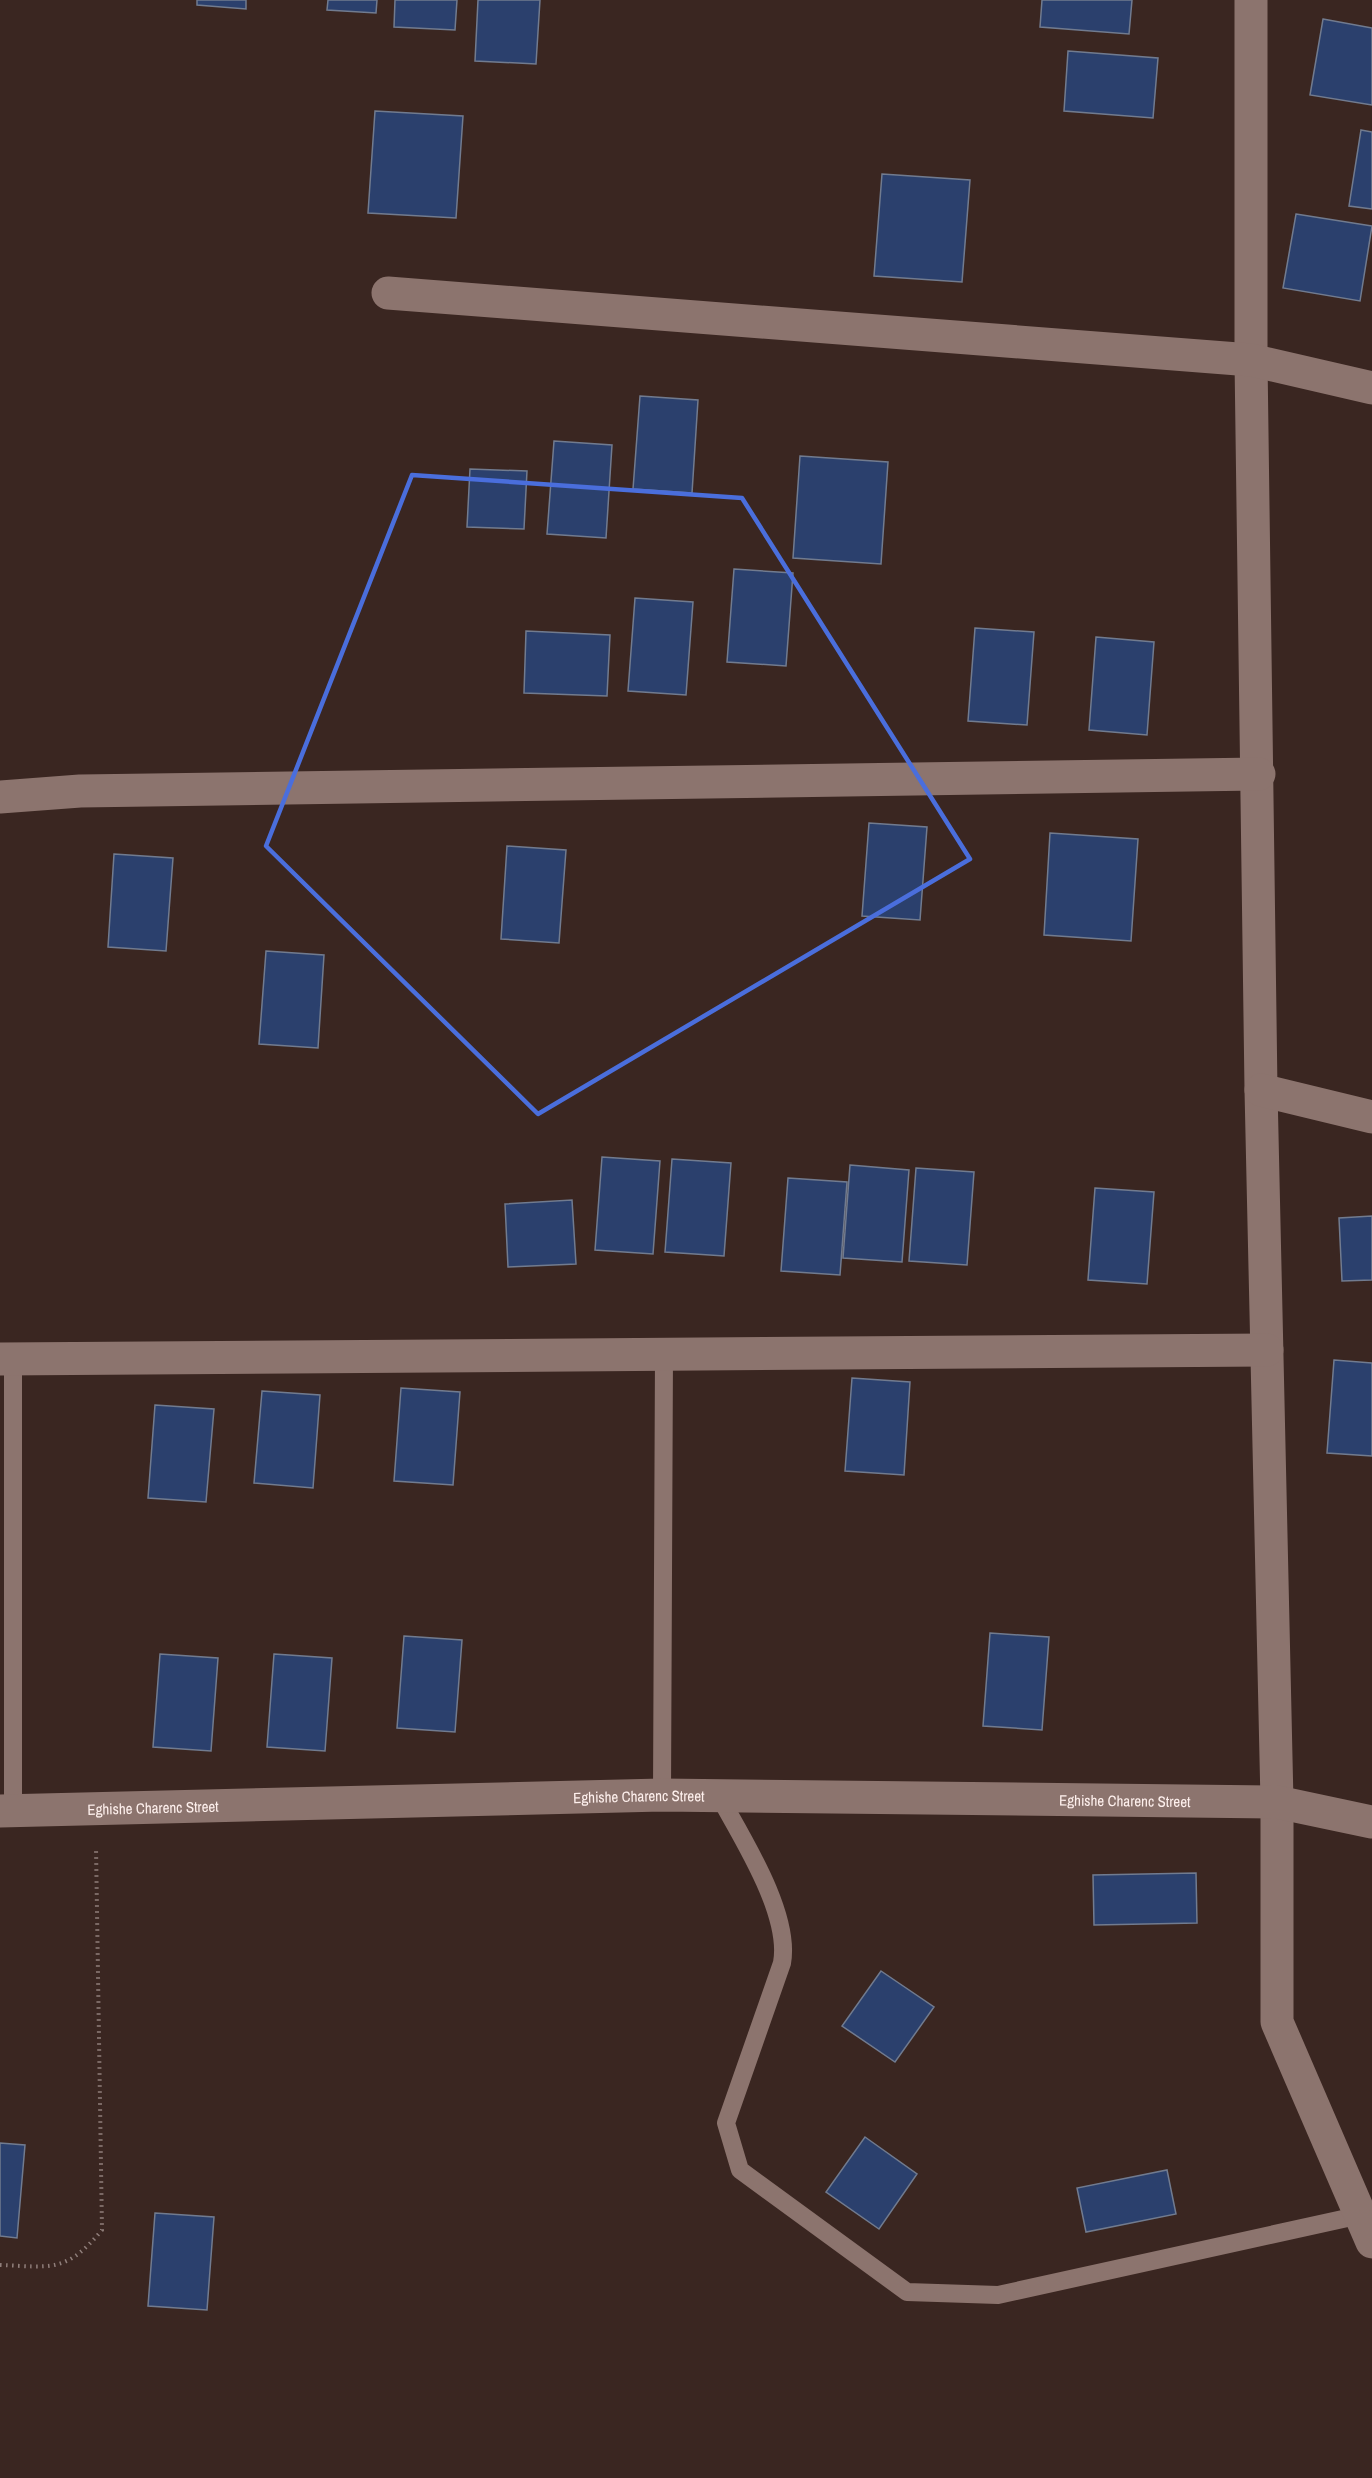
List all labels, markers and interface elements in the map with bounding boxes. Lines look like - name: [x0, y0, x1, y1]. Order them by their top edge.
- street label: Eghishe Charenc Street: [573, 1785, 705, 1808]
- street label: Eghishe Charenc Street: [1059, 1789, 1191, 1812]
- street label: Eghishe Charenc Street: [87, 1795, 219, 1819]

